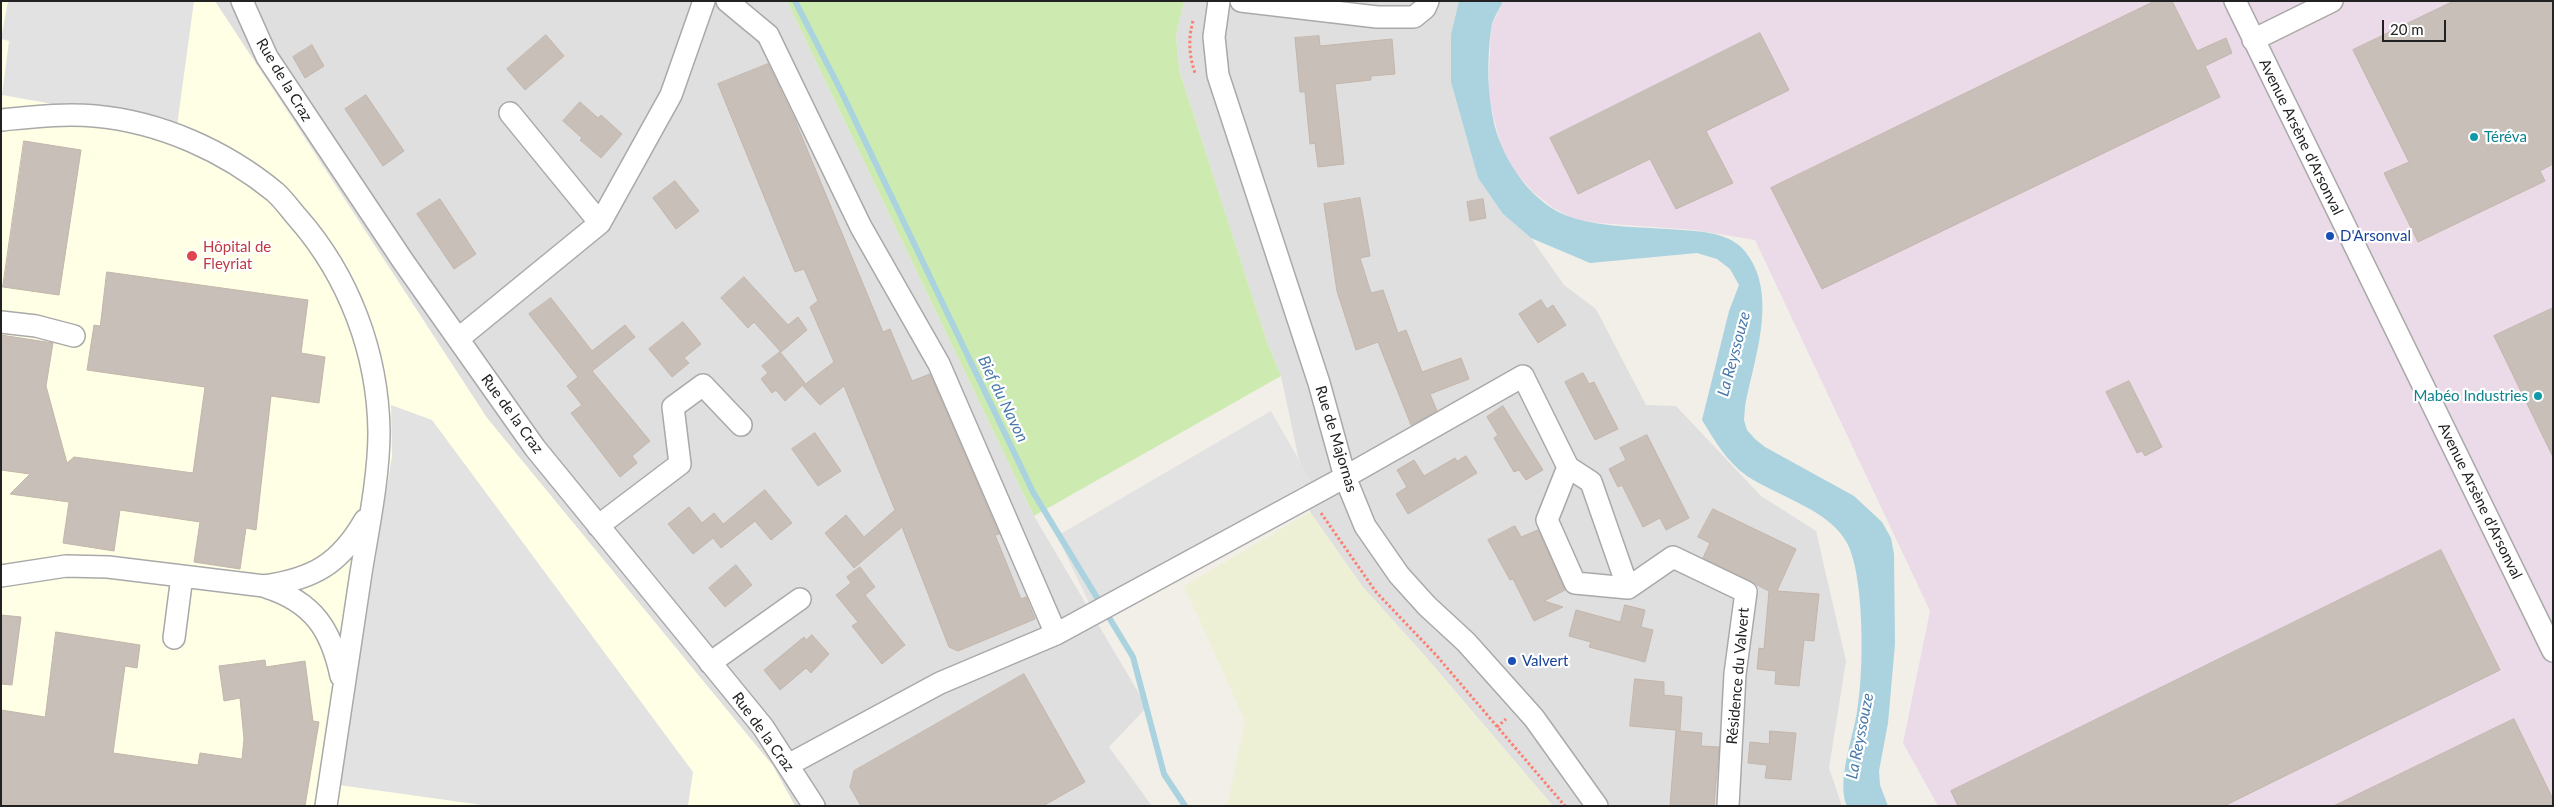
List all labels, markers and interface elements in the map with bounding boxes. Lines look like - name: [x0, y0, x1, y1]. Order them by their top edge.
- scale bar: [2384, 10, 2448, 42]
- text: 20 m: [2390, 20, 2424, 38]
- street label: Rue de la Craz: [252, 35, 316, 125]
- street label: Avenue Arsène d'Arsonval: [2255, 56, 2347, 218]
- place label: Téréva: [2484, 128, 2527, 146]
- marker: Téréva: [2468, 131, 2480, 143]
- place label: D'Arsonval: [2340, 227, 2411, 245]
- marker: D'Arsonval: [2324, 230, 2336, 242]
- place label: Hôpital de Fleyriat: [203, 238, 271, 273]
- marker: Hôpital de Fleyriat: [185, 249, 199, 263]
- water label: La Reyssouze: [1713, 310, 1755, 398]
- water label: Bief du Navon: [974, 353, 1032, 445]
- street label: Rue de la Craz: [477, 371, 547, 457]
- street label: Rue de Majornas: [1311, 384, 1361, 494]
- place label: Mabéo Industries: [2414, 387, 2528, 405]
- marker: Mabéo Industries: [2532, 390, 2544, 402]
- street label: Avenue Arsène d'Arsonval: [2434, 420, 2526, 582]
- street label: Résidence du Valvert: [1723, 607, 1753, 745]
- place label: Valvert: [1522, 652, 1568, 670]
- marker: Valvert: [1506, 655, 1518, 667]
- street label: Rue de la Craz: [728, 689, 798, 775]
- water label: La Reyssouze: [1842, 691, 1878, 781]

